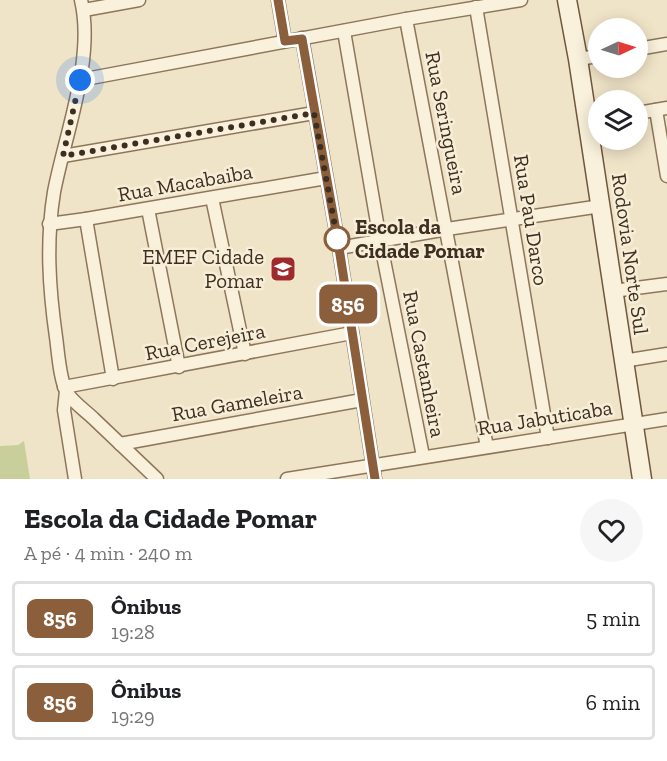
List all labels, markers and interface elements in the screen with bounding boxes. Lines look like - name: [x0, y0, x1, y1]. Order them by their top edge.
- north arrow: [588, 18, 648, 78]
- map controls: [588, 18, 648, 150]
- street label: Rua Seringueira: [420, 49, 473, 197]
- your location: [65, 65, 95, 95]
- button: layers: [588, 90, 648, 150]
- street label: Rua Pau Darco: [509, 153, 554, 287]
- street label: Rua Macabaiba: [116, 158, 254, 207]
- street label: Rodovia Norte Sul: [607, 172, 654, 337]
- place label: Escola da Cidade Pomar: [355, 214, 485, 263]
- marker: Escola da Cidade Pomar: [324, 226, 350, 252]
- place label: EMEF Cidade Pomar: [142, 244, 264, 293]
- school or university icon: EMEF Cidade Pomar: [268, 254, 298, 284]
- line badge: 856: [314, 284, 382, 324]
- street label: Rua Castanheira: [398, 288, 451, 439]
- text: 856: [331, 292, 365, 317]
- street label: Rua Cerejeira: [143, 318, 267, 366]
- street label: Rua Gameleira: [169, 379, 304, 426]
- street label: Rua Jabuticaba: [476, 395, 614, 441]
- button: heart: [580, 499, 643, 562]
- text: Escola da Cidade Pomar: [24, 502, 317, 535]
- text: A pé · 4 min · 240 m: [24, 541, 192, 565]
- text: Ônibus: [111, 593, 181, 620]
- text: 5 min: [586, 605, 640, 632]
- text: 856: [43, 606, 77, 631]
- text: 19:28: [111, 620, 155, 644]
- text: Ônibus: [111, 677, 181, 704]
- text: 6 min: [586, 689, 640, 716]
- text: 856: [43, 690, 77, 715]
- text: 19:29: [111, 704, 155, 728]

